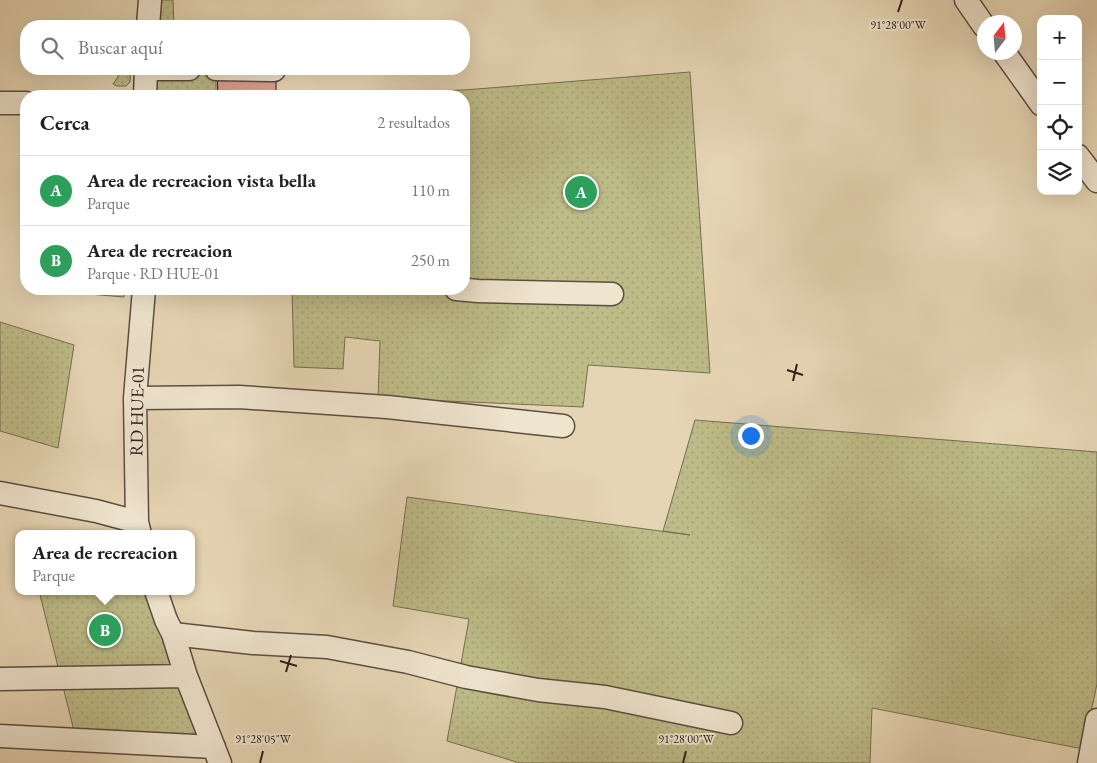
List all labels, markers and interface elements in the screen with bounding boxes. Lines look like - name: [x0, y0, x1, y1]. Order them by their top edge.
- north arrow: [977, 15, 1022, 60]
- map controls: [1037, 15, 1082, 195]
- button: +: [1037, 15, 1082, 60]
- text: 91°28'00"W: [870, 17, 927, 33]
- search box: [20, 20, 470, 75]
- icon: search: [38, 34, 66, 62]
- text: Buscar aquí: [78, 35, 163, 60]
- button: −: [1037, 60, 1082, 105]
- button: locate: [1037, 105, 1082, 150]
- text: Cerca: [40, 109, 90, 136]
- text: 2 resultados: [378, 112, 450, 133]
- button: layers: [1037, 150, 1082, 195]
- text: Area de recreacion vista bella: [87, 168, 316, 193]
- pin: A: [565, 173, 597, 211]
- text: A: [50, 180, 62, 201]
- text: 110 m: [411, 180, 450, 201]
- text: Parque: [87, 193, 130, 214]
- text: Area de recreacion: [87, 238, 233, 263]
- text: B: [51, 250, 61, 271]
- text: 250 m: [411, 250, 450, 271]
- text: Parque · RD HUE-01: [87, 263, 220, 284]
- street label: RD HUE-01: [124, 366, 149, 456]
- your location: [738, 423, 764, 449]
- popup: [15, 530, 195, 595]
- text: Area de recreacion: [32, 540, 178, 565]
- text: Parque: [32, 565, 75, 586]
- pin: B: [89, 611, 121, 649]
- text: 91°28'05"W: [235, 731, 292, 747]
- text: 91°28'00"W: [658, 731, 715, 747]

